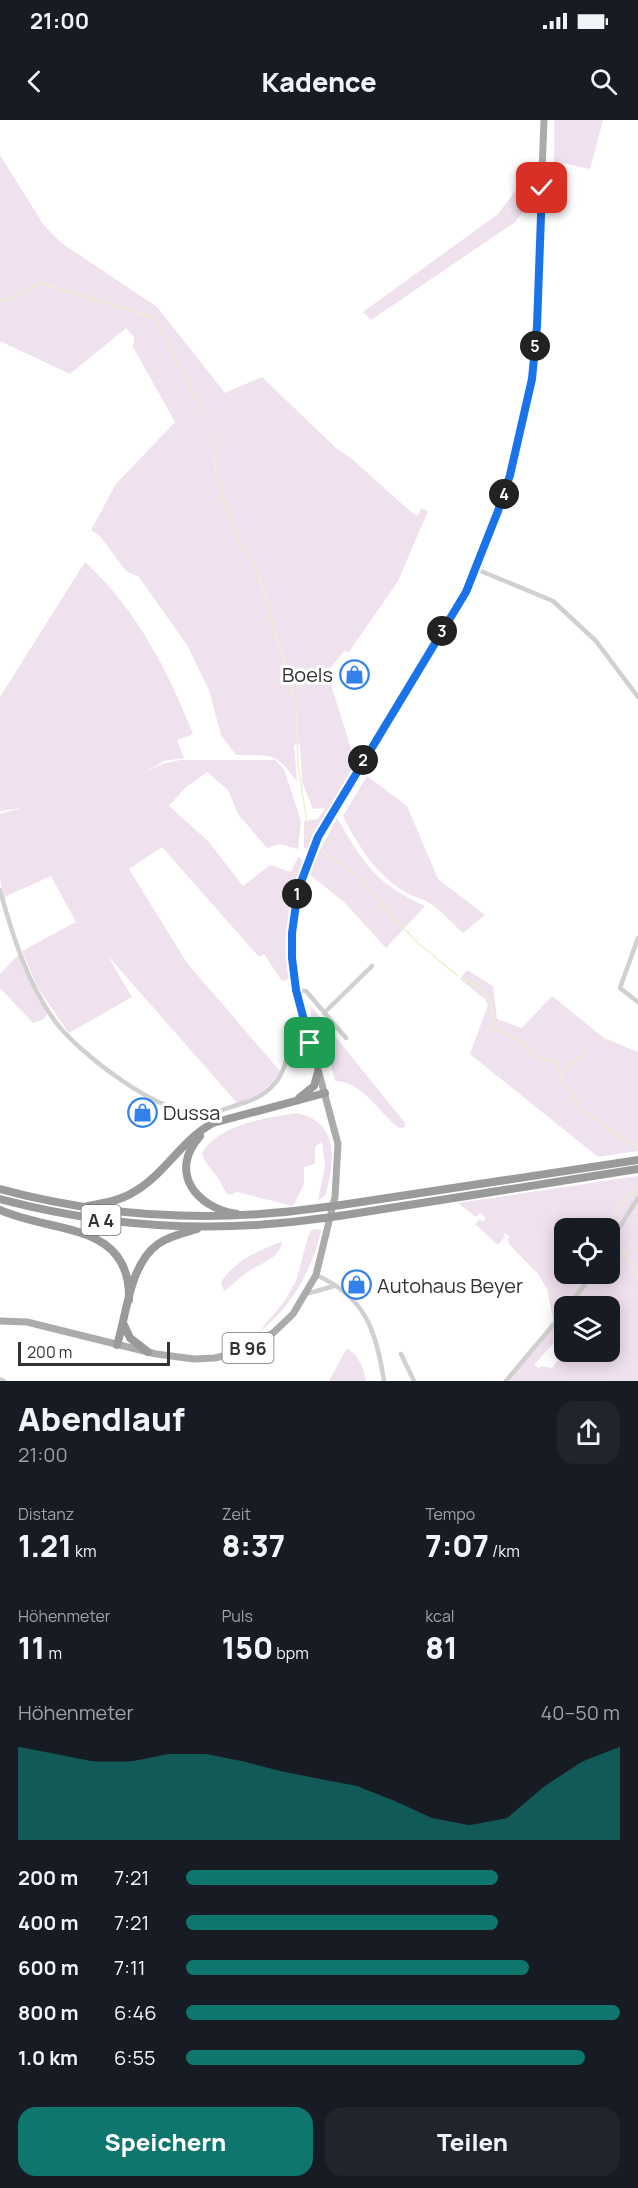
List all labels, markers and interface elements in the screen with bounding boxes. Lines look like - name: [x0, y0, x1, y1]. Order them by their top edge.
- text: 21:00: [30, 6, 89, 36]
- text: Kadence: [261, 63, 377, 100]
- icon: back: [18, 65, 51, 98]
- icon: search: [587, 65, 620, 98]
- pin: [516, 162, 567, 213]
- icon: check: [525, 171, 558, 204]
- pin: 5: [520, 331, 550, 361]
- text: 5: [530, 335, 540, 357]
- pin: 4: [489, 479, 519, 509]
- text: 4: [499, 483, 509, 505]
- pin: 3: [427, 616, 457, 646]
- text: 3: [437, 620, 447, 642]
- shop icon: Boels: [338, 658, 370, 690]
- place label: Boels: [282, 661, 333, 688]
- pin: 2: [348, 745, 378, 775]
- text: 2: [358, 749, 368, 771]
- pin: 1: [282, 879, 312, 909]
- text: 1: [293, 883, 301, 905]
- pin: [284, 1017, 335, 1068]
- icon: arrive: [293, 1026, 326, 1059]
- shop icon: Dussa: [126, 1096, 158, 1128]
- place label: Dussa: [163, 1099, 220, 1126]
- road number: A 4: [82, 1205, 120, 1235]
- map controls: [554, 1218, 620, 1362]
- button: locate: [554, 1218, 620, 1284]
- shop icon: Autohaus Beyer: [340, 1269, 372, 1301]
- place label: Autohaus Beyer: [377, 1272, 523, 1299]
- button: layers: [554, 1296, 620, 1362]
- road number: B 96: [222, 1333, 274, 1363]
- scale bar: [18, 1339, 170, 1366]
- text: 200 m: [27, 1341, 72, 1363]
- text: Abendlauf: [18, 1396, 185, 1441]
- button: share: [557, 1401, 620, 1464]
- text: 21:00: [18, 1441, 68, 1468]
- text: Distanz: [18, 1503, 74, 1525]
- text: Zeit: [222, 1503, 251, 1525]
- text: Tempo: [425, 1503, 475, 1525]
- text: 1.21: [18, 1525, 72, 1566]
- text: 8:37: [222, 1525, 285, 1566]
- text: 7:07: [425, 1525, 489, 1566]
- text: km: [72, 1540, 96, 1562]
- text: /km: [489, 1540, 520, 1562]
- text: Höhenmeter: [18, 1605, 111, 1627]
- text: Puls: [222, 1605, 253, 1627]
- text: kcal: [425, 1605, 455, 1627]
- text: 11: [18, 1627, 45, 1668]
- text: 150: [222, 1627, 273, 1668]
- text: 81: [425, 1627, 458, 1668]
- text: m: [45, 1642, 62, 1664]
- text: bpm: [273, 1642, 309, 1664]
- text: Höhenmeter: [18, 1699, 134, 1726]
- text: 40–50 m: [541, 1699, 620, 1726]
- text: 200 m: [18, 1864, 78, 1891]
- text: 7:21: [114, 1864, 149, 1891]
- text: 400 m: [18, 1909, 78, 1936]
- text: 7:21: [114, 1909, 149, 1936]
- text: 600 m: [18, 1954, 79, 1981]
- text: 7:11: [114, 1954, 146, 1981]
- text: 800 m: [18, 1999, 79, 2026]
- text: 6:46: [114, 1999, 157, 2026]
- text: 1.0 km: [18, 2044, 78, 2071]
- text: 6:55: [114, 2044, 156, 2071]
- button: Speichern: [18, 2107, 313, 2176]
- button: Teilen: [325, 2107, 620, 2176]

